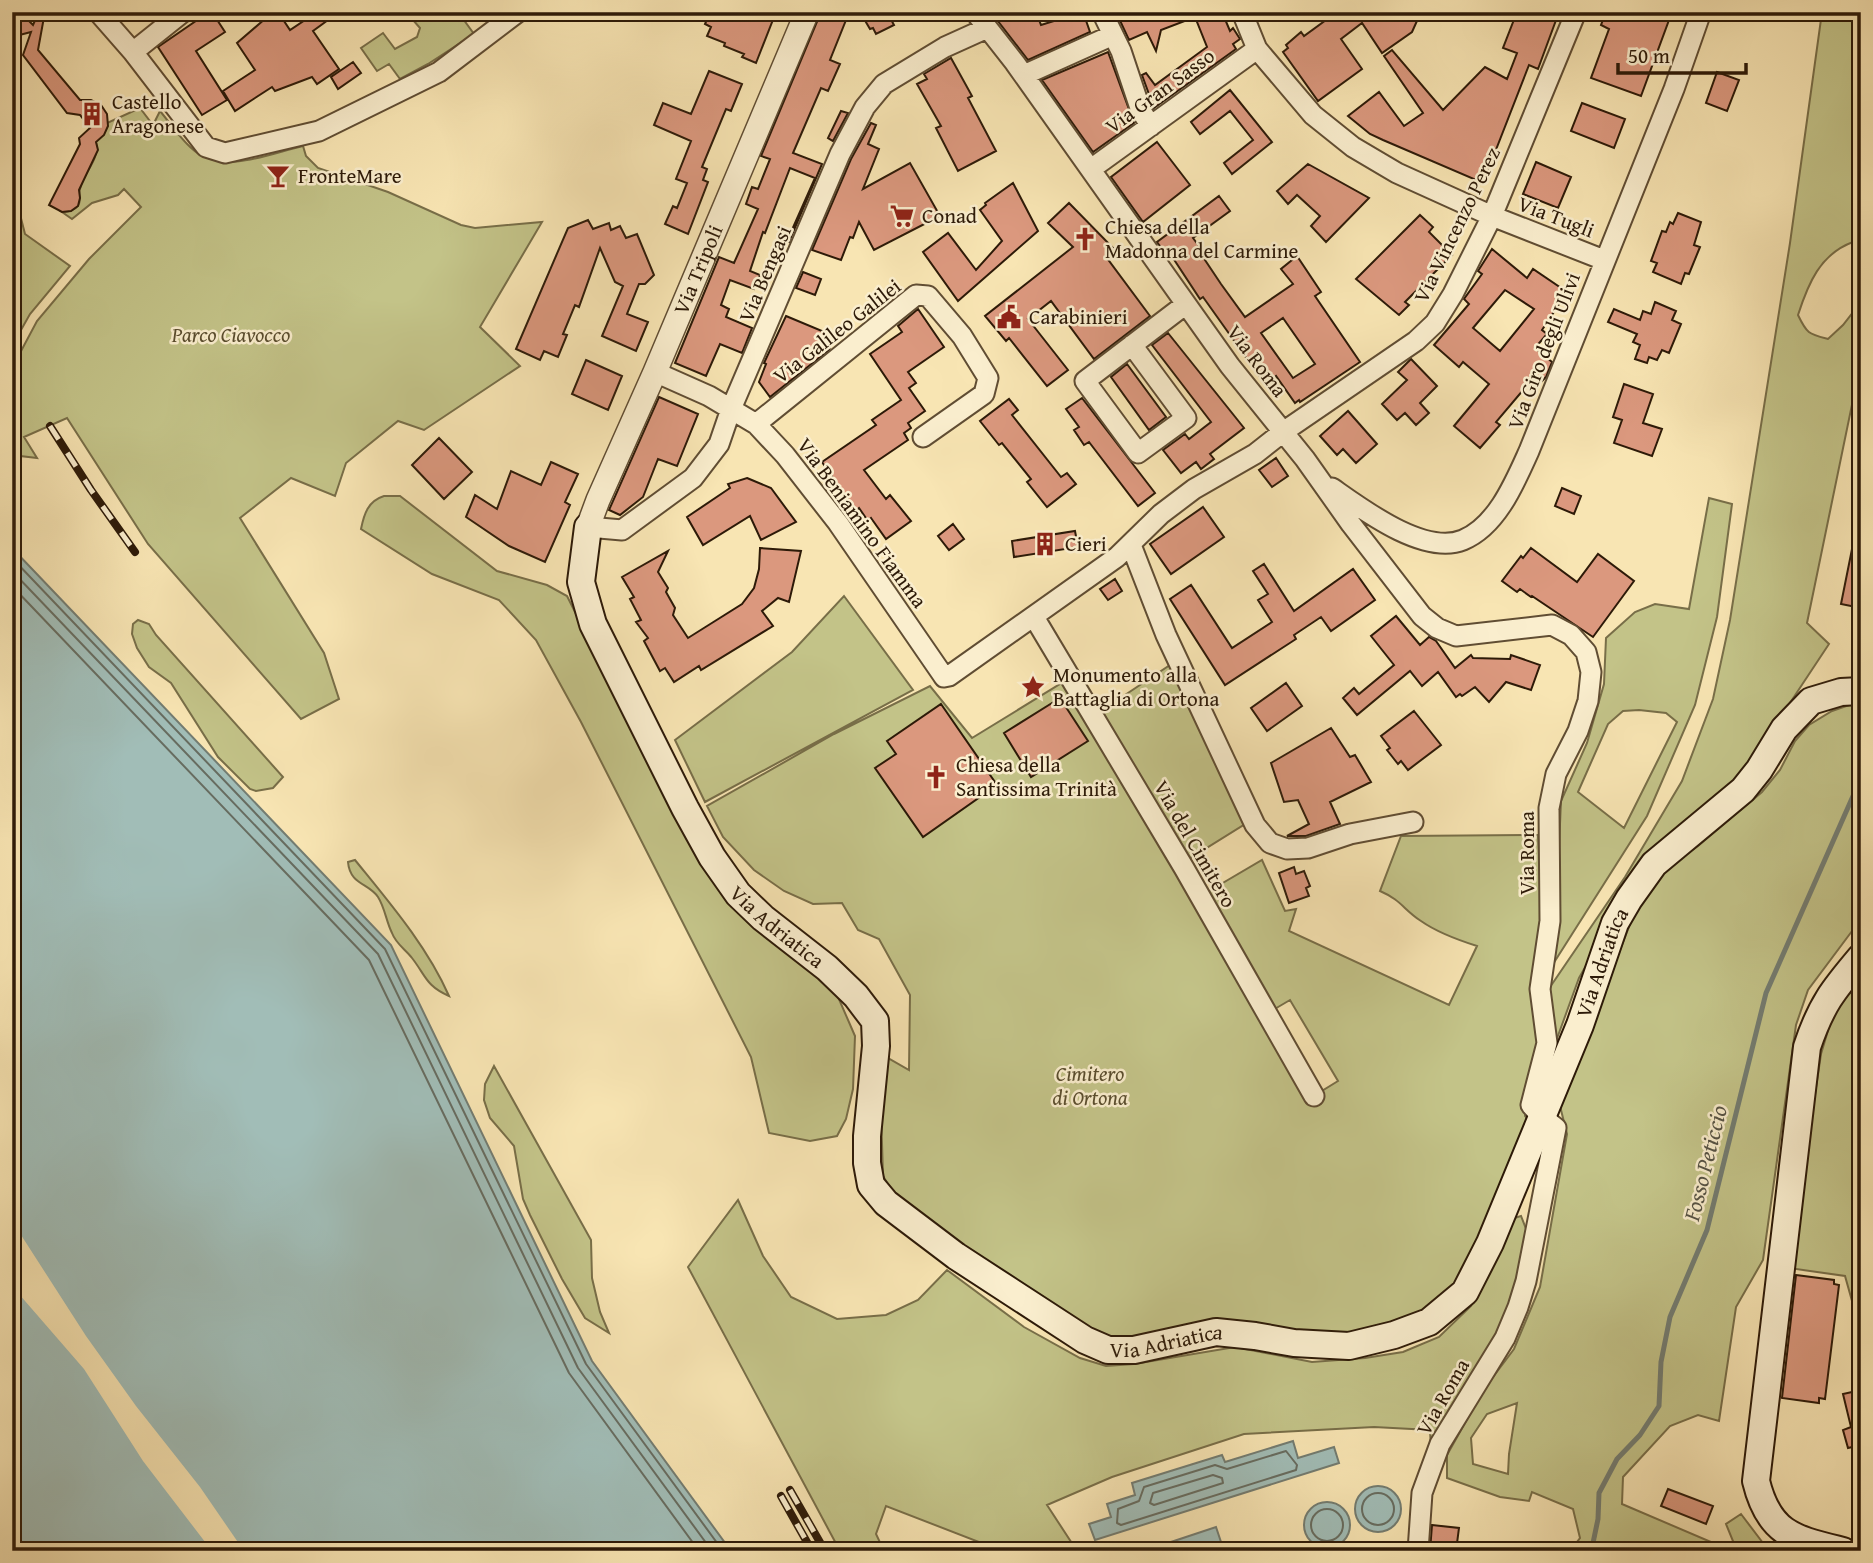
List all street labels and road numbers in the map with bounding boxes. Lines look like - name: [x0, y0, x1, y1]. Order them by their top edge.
- street label: Via Gran Sasso: [1098, 40, 1221, 141]
- street label: Via Vincenzo Perez: [1405, 142, 1508, 308]
- street label: Via Tugli: [1513, 188, 1599, 245]
- street label: Via Tripoli: [665, 220, 730, 319]
- street label: Via Bengasi: [730, 221, 799, 327]
- street label: Via Giro degli Ulivi: [1499, 268, 1588, 434]
- street label: Via Galileo Galilei: [766, 271, 907, 391]
- street label: Via Roma: [1220, 318, 1295, 404]
- street label: Via Beniamino Fiamma: [790, 431, 935, 614]
- street label: Via del Cimitero: [1146, 774, 1244, 913]
- street label: Via Roma: [1511, 811, 1542, 895]
- street label: Via Adriatica: [723, 878, 831, 975]
- street label: Via Adriatica: [1568, 901, 1636, 1022]
- street label: Via Adriatica: [1110, 1316, 1225, 1366]
- street label: Via Roma: [1408, 1353, 1477, 1441]

